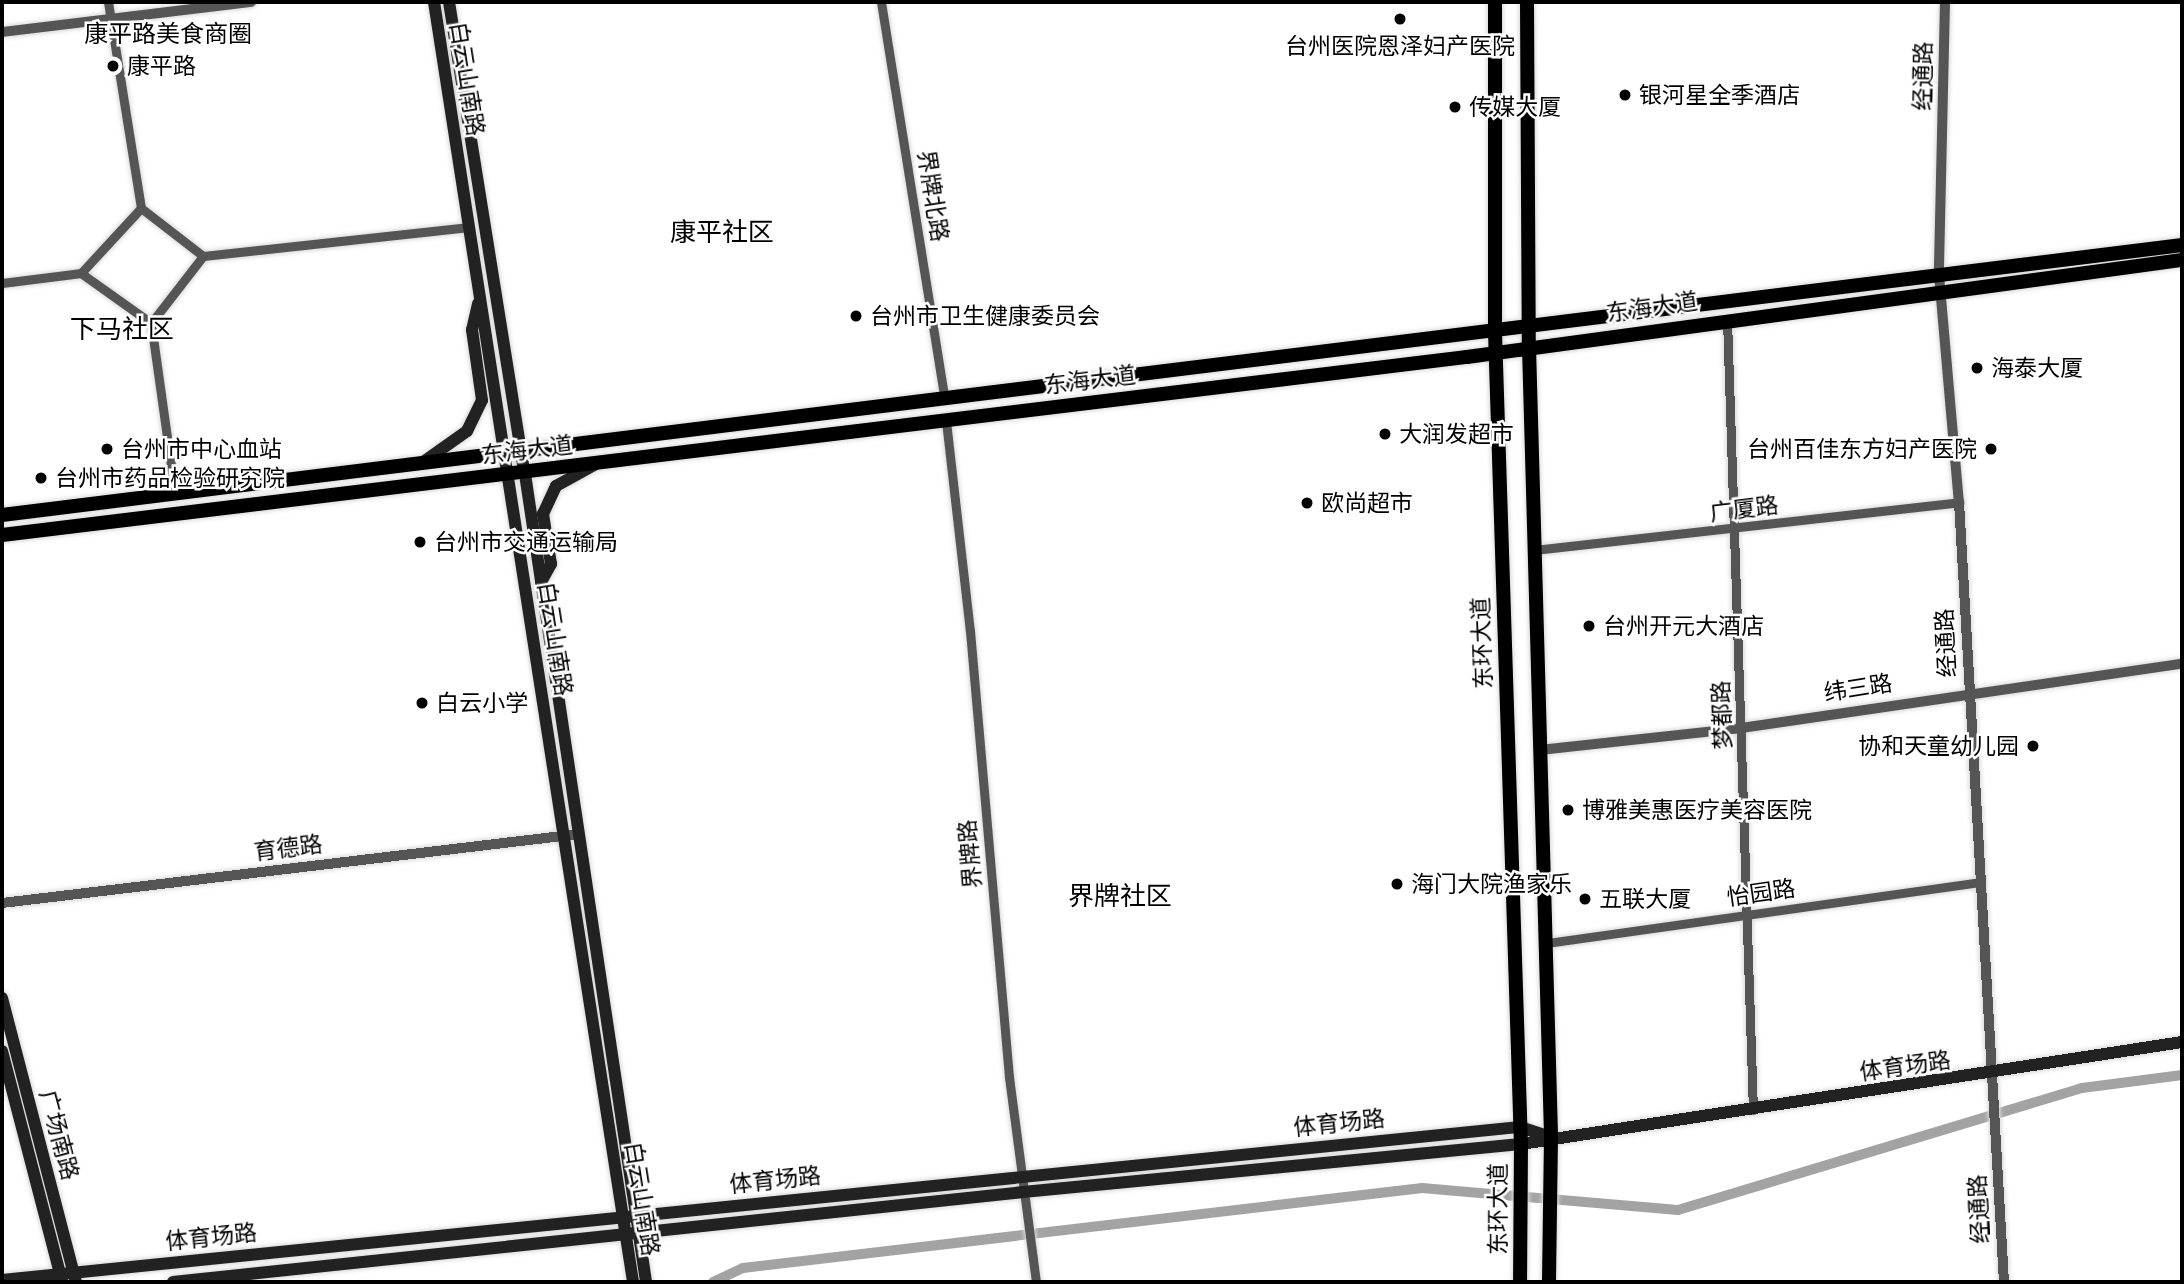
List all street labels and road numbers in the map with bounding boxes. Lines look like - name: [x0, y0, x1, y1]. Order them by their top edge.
- street label: 白云山南路: [444, 20, 490, 138]
- street label: 经通路: [1909, 41, 1937, 111]
- street label: 界牌北路: [912, 148, 954, 244]
- street label: 东海大道: [1605, 287, 1699, 327]
- street label: 东海大道: [1043, 361, 1137, 399]
- street label: 东海大道: [480, 431, 574, 469]
- street label: 广厦路: [1708, 491, 1780, 527]
- street label: 白云山南路: [532, 580, 578, 698]
- street label: 东环大道: [1467, 597, 1497, 689]
- street label: 经通路: [1930, 608, 1962, 678]
- street label: 纬三路: [1822, 669, 1894, 707]
- street label: 梦都路: [1707, 680, 1737, 750]
- street label: 界牌路: [953, 818, 987, 890]
- street label: 育德路: [252, 830, 324, 866]
- street label: 怡园路: [1725, 875, 1797, 911]
- street label: 体育场路: [1858, 1046, 1952, 1086]
- street label: 广场南路: [34, 1087, 84, 1183]
- street label: 体育场路: [1292, 1104, 1386, 1142]
- street label: 白云山南路: [619, 1140, 665, 1258]
- street label: 体育场路: [728, 1161, 822, 1199]
- street label: 东环大道: [1484, 1163, 1512, 1255]
- street label: 经通路: [1963, 1174, 1995, 1244]
- street label: 体育场路: [164, 1218, 258, 1256]

